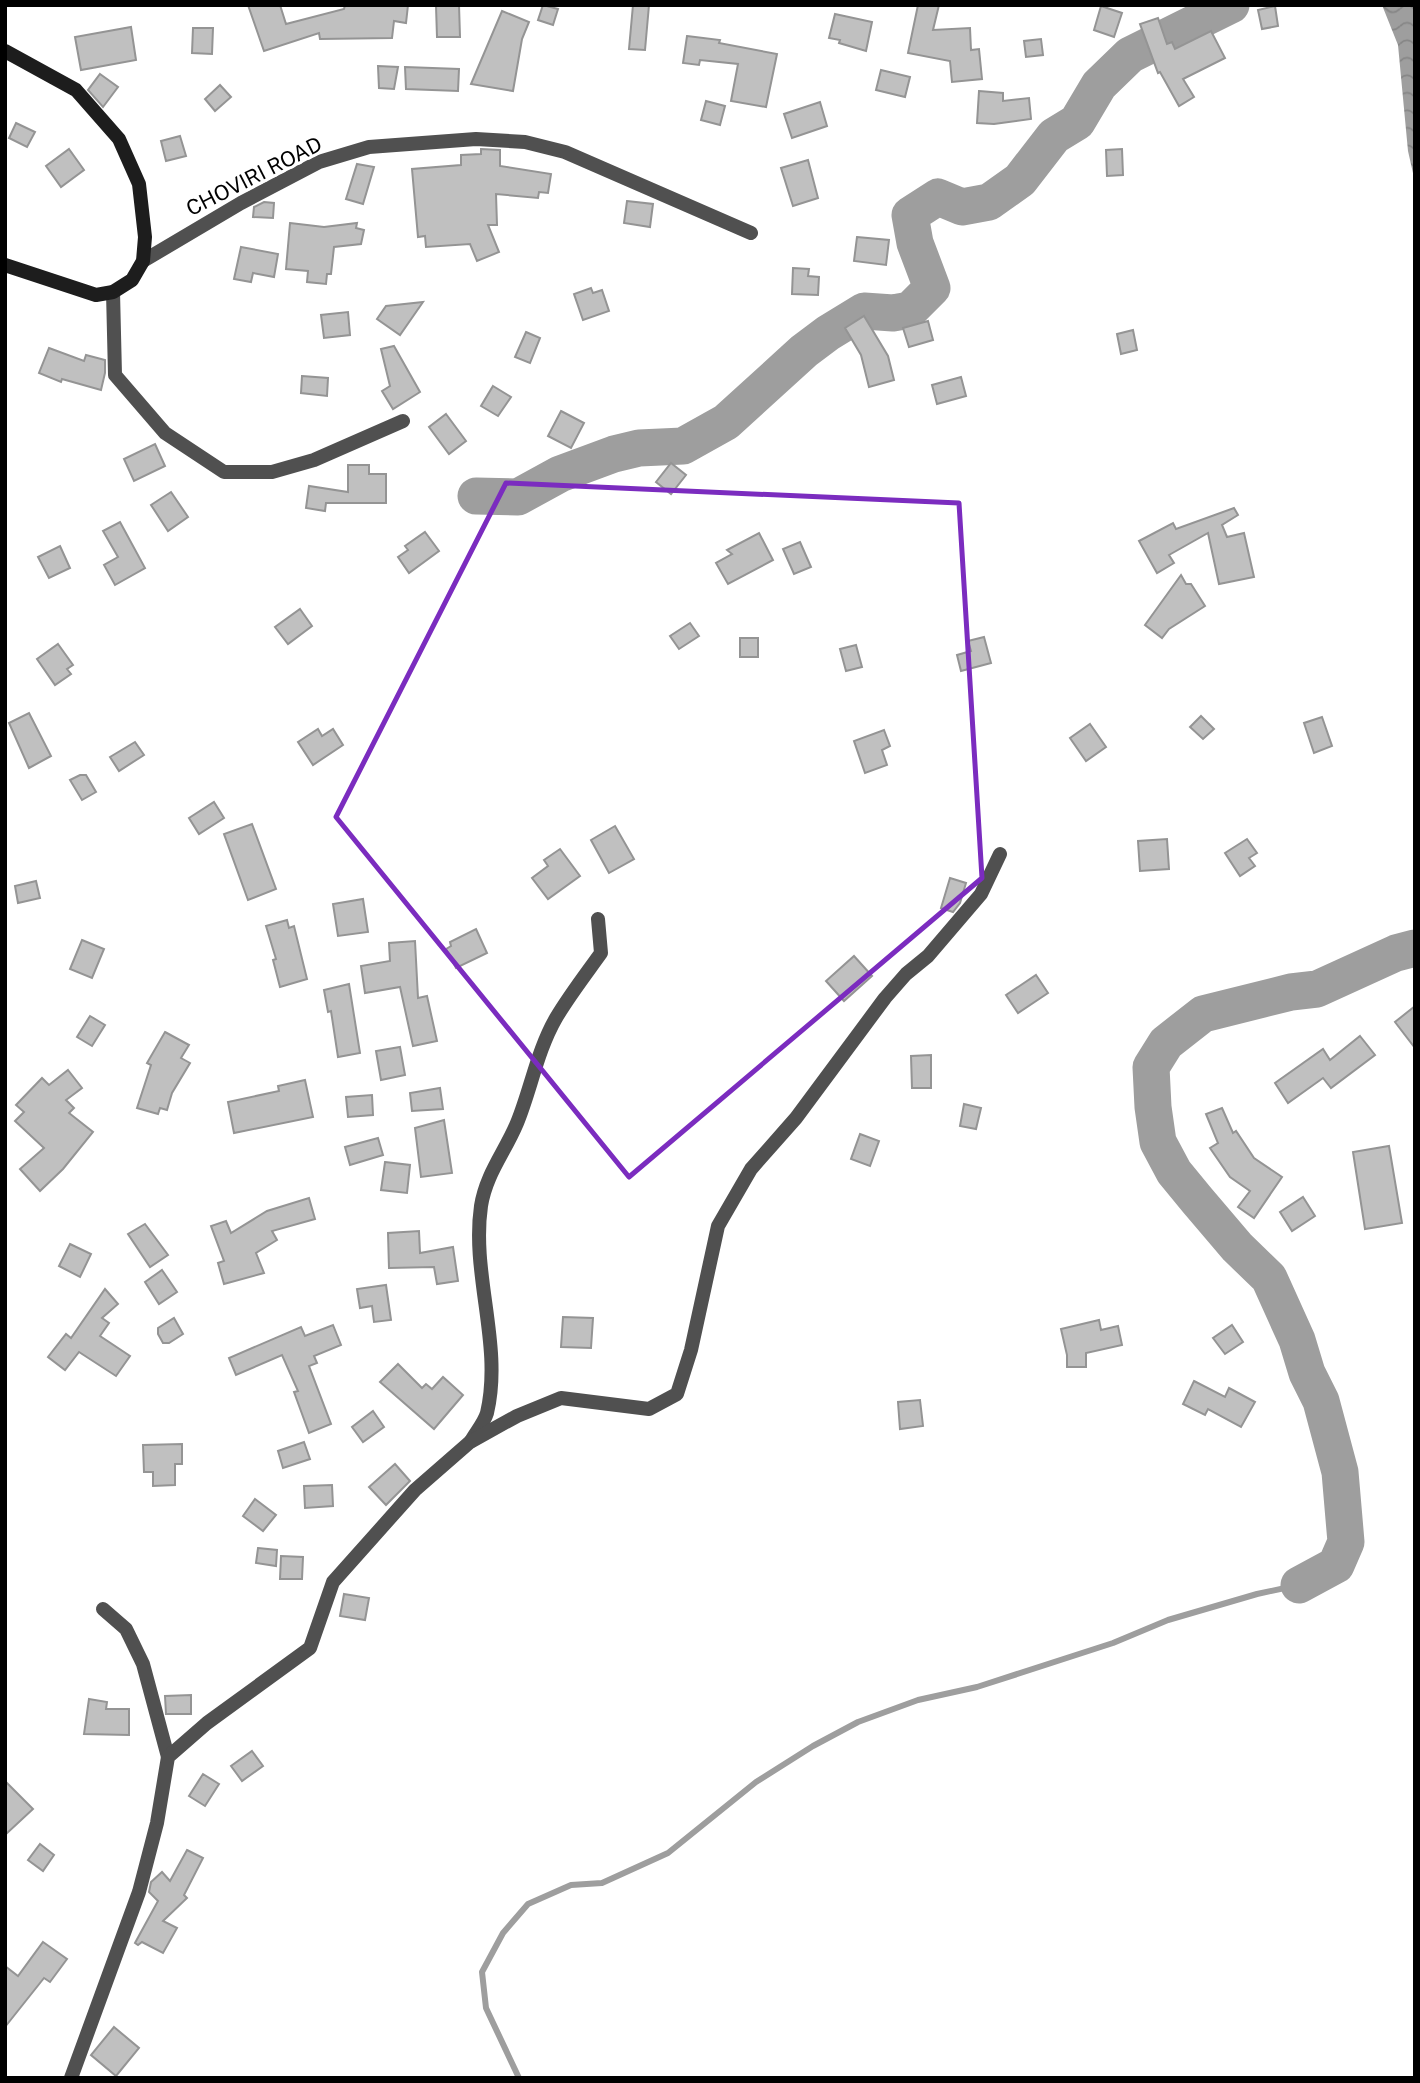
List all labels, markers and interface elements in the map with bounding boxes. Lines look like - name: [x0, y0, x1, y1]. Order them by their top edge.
- street label: CHOVIRI ROAD: [182, 131, 326, 221]

